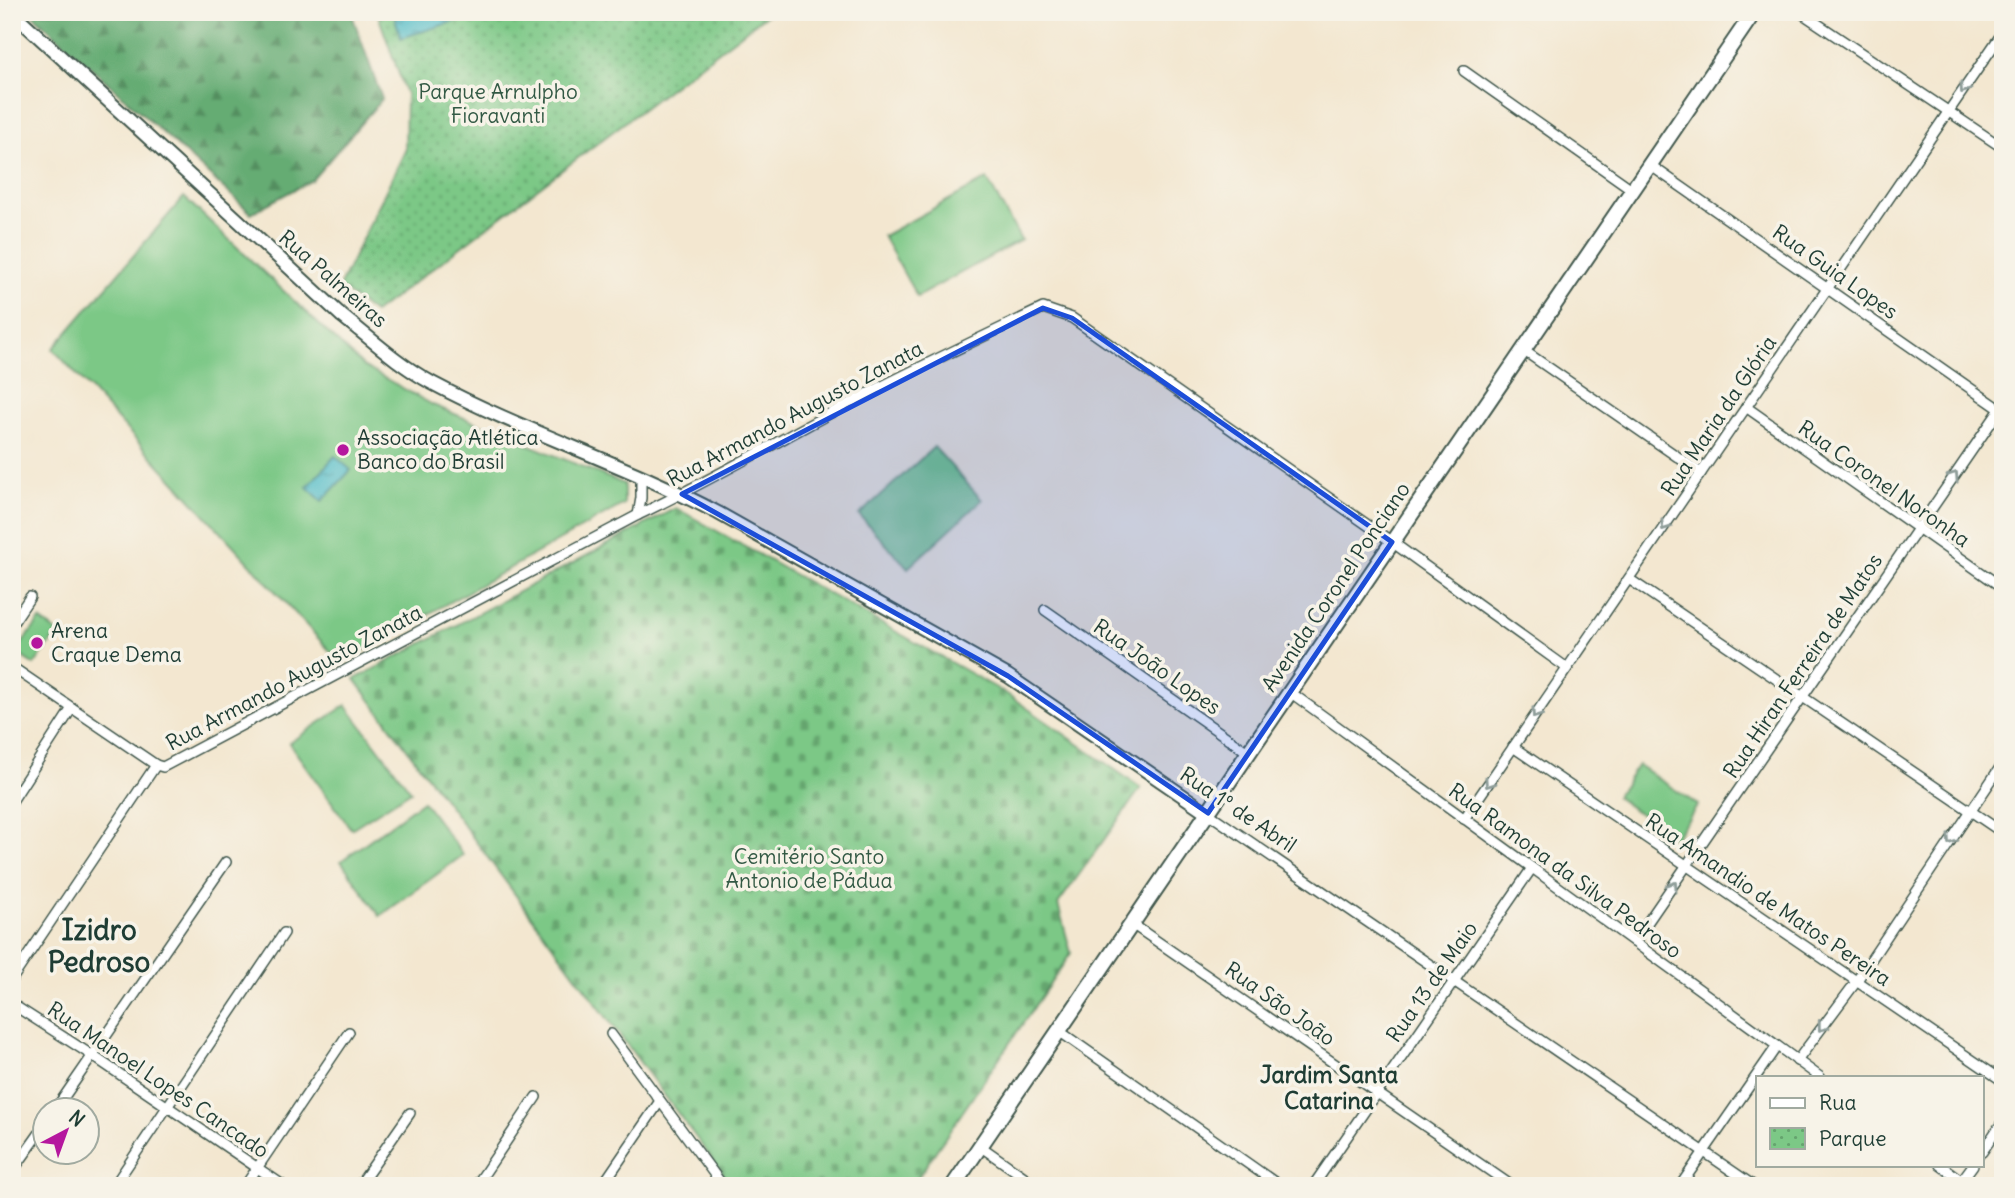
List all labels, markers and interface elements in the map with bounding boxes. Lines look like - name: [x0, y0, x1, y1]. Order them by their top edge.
- park label: Parque Arnulpho Fioravanti: [418, 78, 578, 129]
- one-way arrow: [1960, 81, 1972, 94]
- street label: Rua Guia Lopes: [1767, 218, 1903, 325]
- street label: Rua Palmeiras: [273, 224, 393, 333]
- street label: Rua Maria da Glória: [1655, 330, 1782, 501]
- street label: Rua Armando Augusto Zanata: [662, 334, 927, 493]
- street label: Rua Coronel Noronha: [1793, 414, 1975, 553]
- place label: Associação Atlética Banco do Brasil: [357, 424, 539, 475]
- marker: Associação Atlética Banco do Brasil: [335, 442, 351, 458]
- one-way arrow: [1946, 471, 1958, 484]
- street label: Avenida Coronel Ponciano: [1255, 477, 1416, 697]
- one-way arrow: [1661, 518, 1673, 531]
- street label: Rua Hiran Ferreira de Matos: [1717, 548, 1888, 783]
- street label: Rua Armando Augusto Zanata: [161, 598, 426, 757]
- street label: Rua João Lopes: [1088, 613, 1226, 720]
- place label: Arena Craque Dema: [51, 617, 182, 668]
- marker: Arena Craque Dema: [29, 635, 45, 651]
- one-way arrow: [1532, 706, 1544, 719]
- street label: Rua 1º de Abril: [1175, 761, 1302, 858]
- one-way arrow: [1485, 775, 1497, 788]
- street label: Rua Ramona da Silva Pedroso: [1443, 777, 1687, 964]
- street label: Rua Amandio de Matos Pereira: [1640, 807, 1896, 992]
- one-way arrow: [1946, 832, 1959, 845]
- park label: Cemitério Santo Antonio de Pádua: [725, 843, 893, 894]
- one-way arrow: [1665, 881, 1677, 894]
- district label: Izidro Pedroso: [48, 912, 150, 980]
- street label: Rua 13 de Maio: [1380, 916, 1483, 1047]
- street label: Rua São João: [1220, 956, 1341, 1052]
- street label: Rua Manoel Lopes Cancado: [42, 995, 274, 1164]
- one-way arrow: [1818, 1019, 1831, 1032]
- district label: Jardim Santa Catarina: [1260, 1060, 1398, 1115]
- legend: [1756, 1076, 1983, 1166]
- text: Rua: [1819, 1089, 1856, 1116]
- north arrow: [32, 1096, 102, 1166]
- text: N: [64, 1105, 90, 1132]
- text: Parque: [1819, 1125, 1887, 1152]

